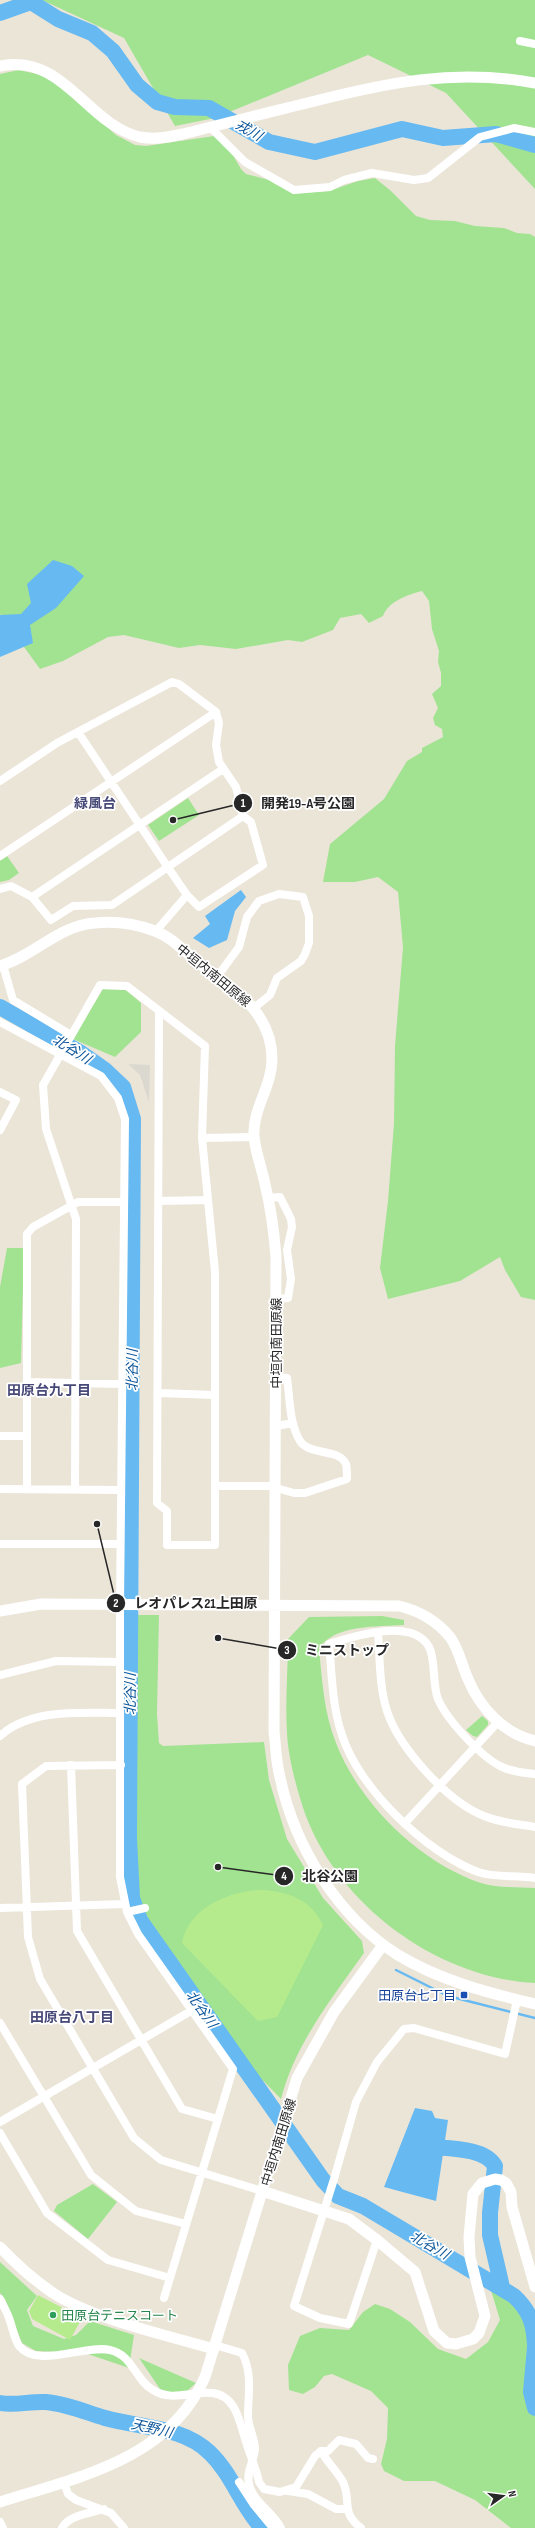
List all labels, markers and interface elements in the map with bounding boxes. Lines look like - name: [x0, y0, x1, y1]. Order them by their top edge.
- water label: 戎川: [232, 116, 267, 146]
- callout: 開発19-A号公園: [233, 790, 363, 816]
- district label: 緑風台: [74, 795, 116, 812]
- text: 開発19-A号公園: [261, 795, 355, 812]
- text: 1: [241, 796, 246, 811]
- street label: 中垣内南田原線: [173, 941, 254, 1011]
- water label: 北谷川: [49, 1031, 96, 1069]
- street label: 中垣内南田原線: [269, 1297, 285, 1389]
- water label: 北谷川: [124, 1347, 141, 1391]
- district label: 田原台九丁目: [7, 1382, 91, 1399]
- callout: レオパレス21上田原: [106, 1590, 266, 1616]
- text: レオパレス21上田原: [134, 1595, 258, 1612]
- text: 2: [113, 1596, 119, 1611]
- callout: ミニストップ: [277, 1637, 397, 1663]
- text: ミニストップ: [305, 1642, 389, 1659]
- text: 3: [284, 1643, 290, 1658]
- water label: 北谷川: [122, 1671, 139, 1715]
- callout: 北谷公園: [274, 1863, 366, 1889]
- text: 北谷公園: [302, 1868, 358, 1885]
- text: 4: [281, 1869, 287, 1884]
- water label: 北谷川: [183, 1987, 222, 2033]
- place label: 田原台七丁目: [378, 1988, 456, 2004]
- marker: 田原台七丁目: [459, 1990, 469, 2000]
- district label: 田原台八丁目: [30, 2009, 114, 2026]
- street label: 中垣内南田原線: [258, 2096, 300, 2188]
- water label: 北谷川: [407, 2228, 454, 2264]
- place label: 田原台テニスコート: [61, 2308, 178, 2324]
- marker: 田原台テニスコート: [48, 2310, 58, 2320]
- water label: 天野川: [130, 2415, 176, 2442]
- north arrow: [483, 2476, 523, 2516]
- text: N: [505, 2489, 519, 2498]

